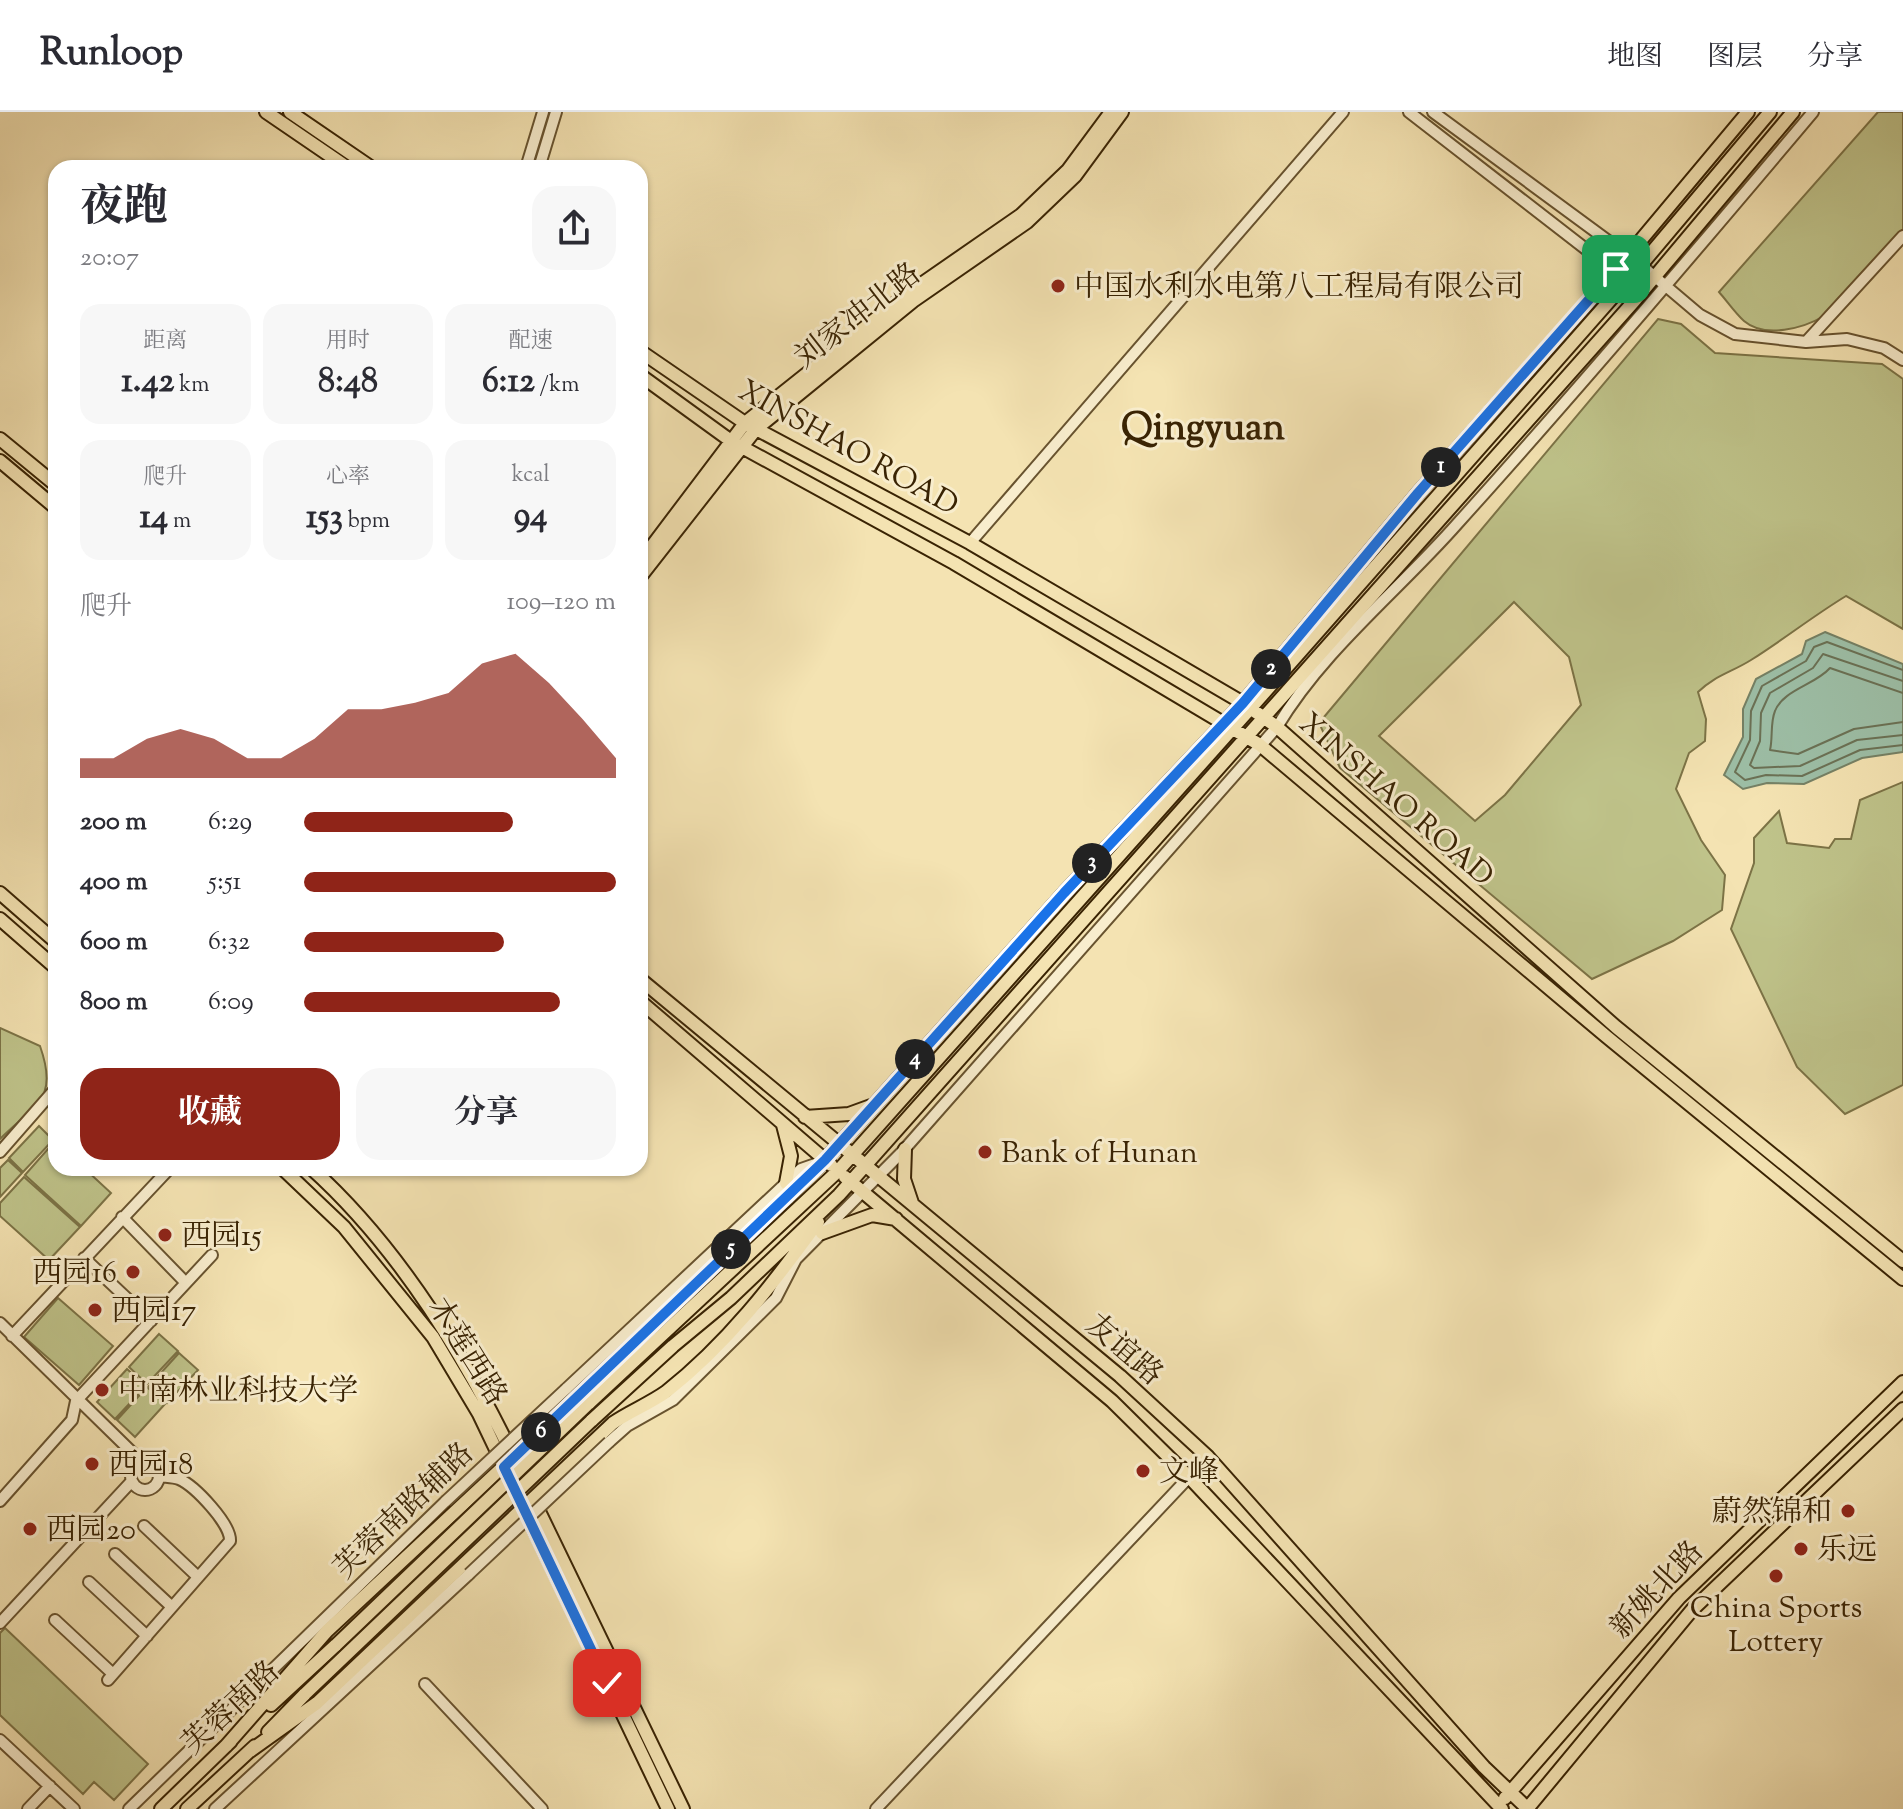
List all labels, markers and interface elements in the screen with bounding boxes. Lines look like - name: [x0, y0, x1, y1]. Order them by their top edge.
- text: Runloop: [40, 28, 183, 82]
- text: 地图: [1607, 38, 1663, 78]
- text: 图层: [1707, 38, 1763, 78]
- text: 分享: [1807, 38, 1863, 78]
- text: 夜跑: [80, 178, 168, 241]
- button: share: [532, 186, 616, 270]
- pin: [1582, 235, 1650, 303]
- text: 20:07: [80, 240, 139, 277]
- icon: arrive: [1594, 247, 1638, 291]
- street label: 刘家冲北路: [786, 254, 931, 380]
- place label: 中国水利水电第八工程局有限公司: [1074, 267, 1524, 310]
- marker: 中国水利水电第八工程局有限公司: [1049, 277, 1067, 295]
- text: 距离: [143, 326, 187, 358]
- text: 用时: [326, 326, 370, 358]
- text: 配速: [509, 326, 553, 358]
- text: 1.42: [121, 358, 174, 407]
- text: 8:48: [318, 358, 378, 407]
- text: 6:12: [482, 358, 535, 407]
- text: km: [174, 370, 209, 402]
- text: /km: [535, 370, 579, 402]
- street label: XINSHAO ROAD: [730, 371, 966, 528]
- district label: Qingyuan: [1121, 403, 1286, 457]
- pin: 1: [1421, 447, 1461, 487]
- text: 1: [1437, 451, 1445, 483]
- text: kcal: [512, 460, 550, 492]
- text: 爬升: [143, 462, 187, 494]
- text: 心率: [326, 462, 370, 494]
- text: 94: [514, 492, 548, 541]
- text: 14: [140, 494, 168, 543]
- text: 153: [306, 494, 343, 543]
- text: m: [168, 506, 191, 538]
- text: bpm: [343, 506, 390, 538]
- text: 109–120 m: [506, 584, 616, 621]
- text: 爬升: [80, 589, 132, 626]
- pin: 2: [1251, 649, 1291, 689]
- text: 2: [1266, 653, 1276, 685]
- street label: XINSHAO ROAD: [1289, 704, 1502, 898]
- text: 200 m: [80, 804, 147, 841]
- text: 6:29: [208, 804, 252, 841]
- pin: 3: [1072, 843, 1112, 883]
- text: 3: [1088, 847, 1096, 879]
- text: 400 m: [80, 864, 147, 901]
- text: 5:51: [208, 864, 241, 901]
- text: 600 m: [80, 924, 147, 961]
- text: 6:32: [208, 924, 250, 961]
- text: 800 m: [80, 984, 148, 1021]
- text: 6:09: [208, 984, 254, 1021]
- pin: 4: [895, 1039, 935, 1079]
- text: 4: [909, 1043, 921, 1075]
- button: 收藏: [80, 1068, 340, 1160]
- button: 分享: [356, 1068, 616, 1160]
- place label: Bank of Hunan: [1001, 1133, 1198, 1176]
- marker: Bank of Hunan: [976, 1143, 994, 1161]
- place label: 西园15: [181, 1216, 261, 1259]
- marker: 西园15: [156, 1226, 174, 1244]
- pin: 5: [711, 1229, 751, 1269]
- text: 5: [727, 1233, 735, 1265]
- place label: 西园16: [32, 1253, 117, 1296]
- marker: 西园16: [124, 1263, 142, 1281]
- street label: 木莲西路: [416, 1290, 516, 1415]
- place label: 西园17: [111, 1291, 196, 1334]
- marker: 西园17: [86, 1301, 104, 1319]
- street label: 友谊路: [1075, 1305, 1171, 1397]
- place label: 中南林业科技大学: [118, 1371, 358, 1414]
- marker: 中南林业科技大学: [93, 1381, 111, 1399]
- pin: 6: [521, 1412, 561, 1452]
- text: 6: [536, 1416, 546, 1448]
- street label: 芙蓉南路辅路: [325, 1434, 484, 1590]
- place label: 西园18: [108, 1445, 193, 1488]
- place label: 文峰: [1159, 1452, 1219, 1495]
- marker: 西园18: [83, 1455, 101, 1473]
- marker: 文峰: [1134, 1462, 1152, 1480]
- place label: 蔚然锦和: [1712, 1492, 1832, 1535]
- marker: 蔚然锦和: [1839, 1502, 1857, 1520]
- place label: 西园20: [46, 1510, 136, 1553]
- marker: 西园20: [21, 1520, 39, 1538]
- place label: 乐远: [1817, 1530, 1877, 1573]
- street label: 新姚北路: [1601, 1532, 1714, 1649]
- marker: 乐远: [1792, 1540, 1810, 1558]
- marker: China Sports Lottery: [1767, 1567, 1785, 1585]
- place label: China Sports Lottery: [1690, 1588, 1862, 1665]
- pin: [573, 1649, 641, 1717]
- street label: 芙蓉南路: [173, 1652, 290, 1765]
- icon: check: [585, 1661, 629, 1705]

